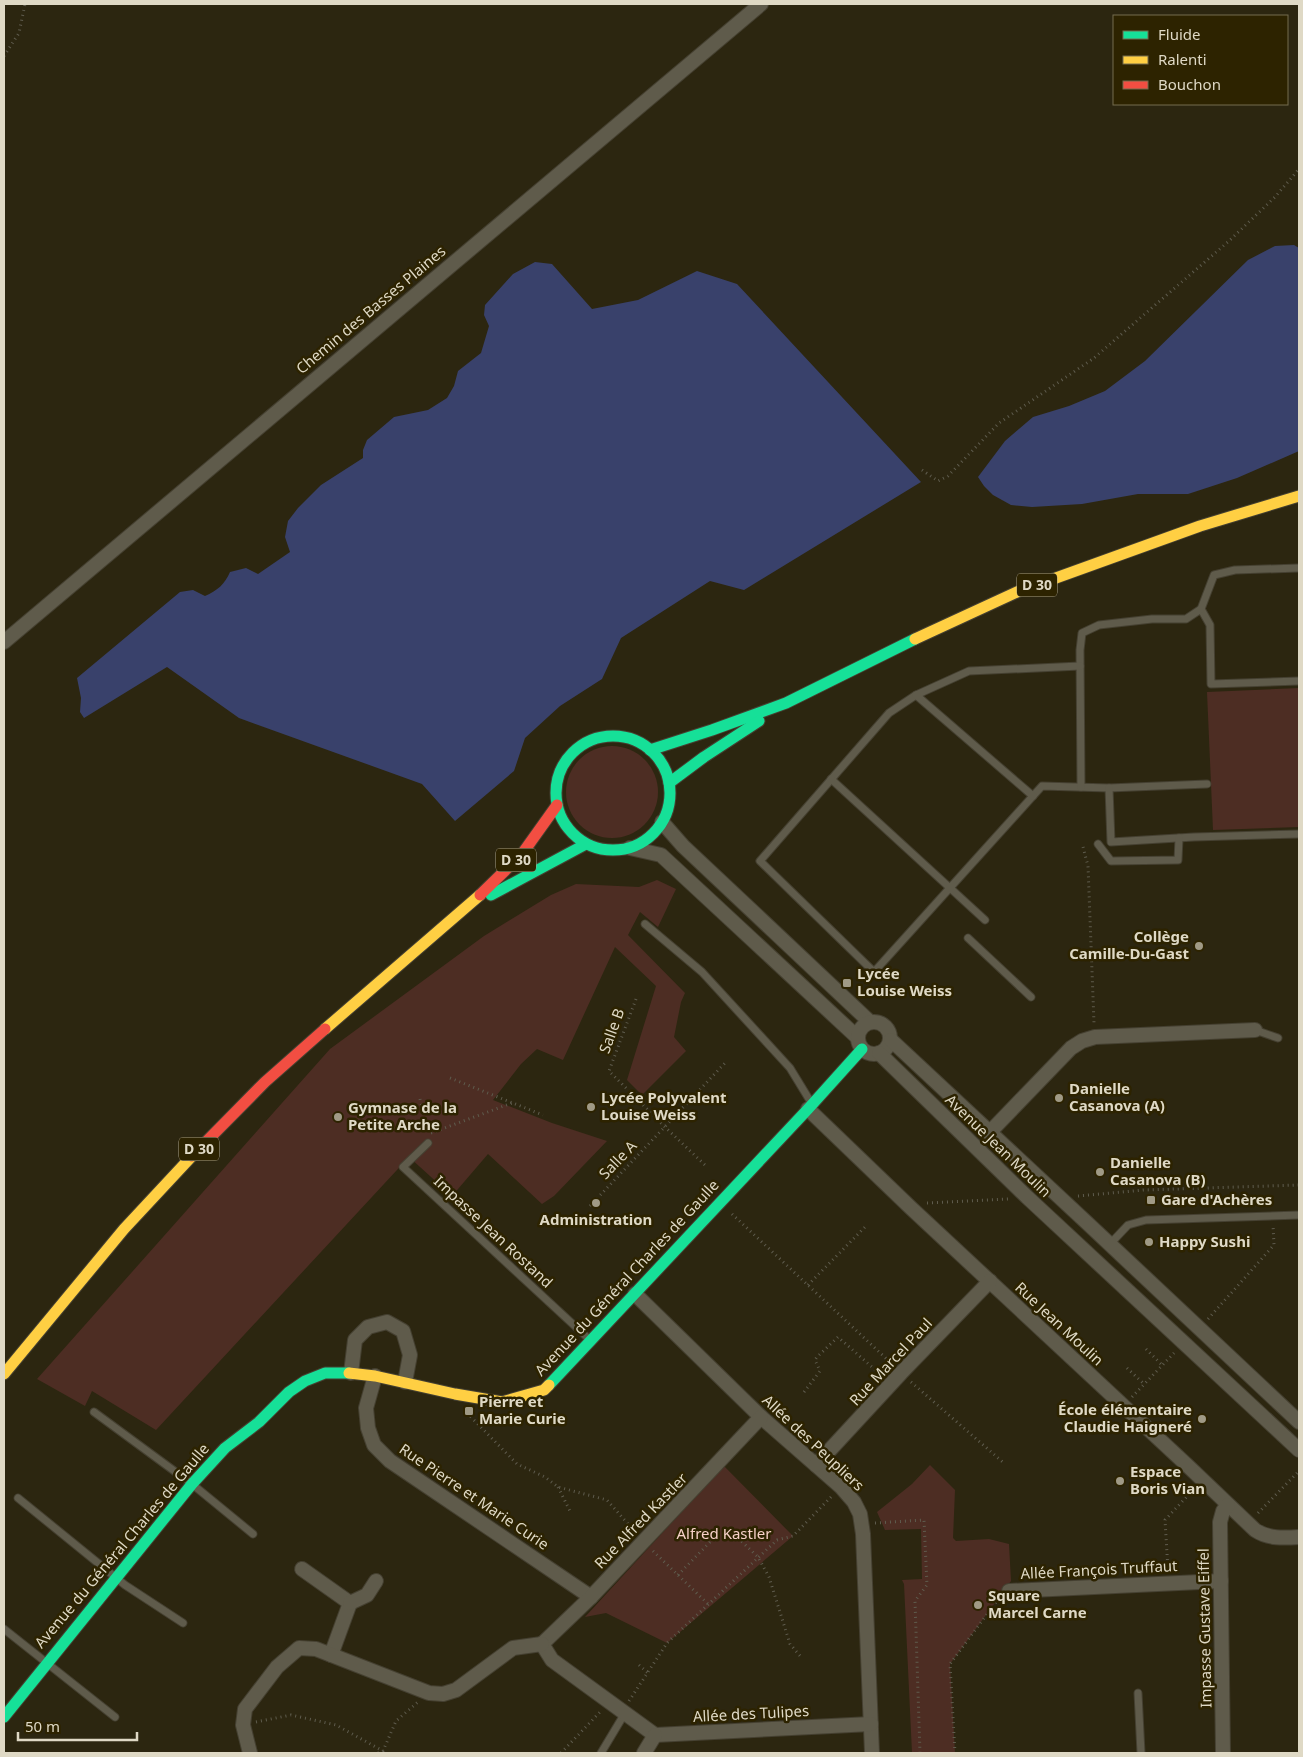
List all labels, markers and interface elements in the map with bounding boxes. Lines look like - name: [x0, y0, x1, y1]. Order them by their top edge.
- legend: [1113, 15, 1288, 105]
- text: Fluide: [1158, 24, 1200, 44]
- text: Ralenti: [1158, 49, 1207, 69]
- text: Bouchon: [1158, 74, 1221, 94]
- street label: Chemin des Basses Plaines: [291, 241, 449, 378]
- road number: D 30: [1017, 574, 1057, 596]
- road number: D 30: [496, 848, 536, 872]
- place label: Collège Camille-Du-Gast: [1069, 926, 1189, 963]
- marker: Collège Camille-Du-Gast: [1193, 940, 1205, 952]
- place label: Lycée Louise Weiss: [857, 963, 952, 1000]
- marker: Lycée Louise Weiss: [841, 977, 853, 989]
- street label: Salle B: [594, 1005, 628, 1056]
- place label: Danielle Casanova (A): [1069, 1078, 1165, 1115]
- place label: Lycée Polyvalent Louise Weiss: [601, 1087, 727, 1124]
- street label: Avenue Jean Moulin: [942, 1090, 1056, 1201]
- marker: Danielle Casanova (A): [1053, 1092, 1065, 1104]
- place label: Gymnase de la Petite Arche: [348, 1097, 457, 1134]
- marker: Lycée Polyvalent Louise Weiss: [585, 1101, 597, 1113]
- marker: Gymnase de la Petite Arche: [332, 1111, 344, 1123]
- street label: Salle A: [594, 1135, 641, 1183]
- road number: D 30: [179, 1138, 219, 1160]
- place label: Danielle Casanova (B): [1110, 1152, 1206, 1189]
- marker: Danielle Casanova (B): [1094, 1166, 1106, 1178]
- street label: Impasse Jean Rostand: [430, 1171, 557, 1292]
- street label: Avenue du Général Charles de Gaulle: [530, 1175, 723, 1380]
- place label: Gare d'Achères: [1161, 1189, 1272, 1209]
- marker: Gare d'Achères: [1145, 1194, 1157, 1206]
- marker: Administration: [590, 1197, 602, 1209]
- place label: Administration: [540, 1209, 652, 1229]
- place label: Happy Sushi: [1159, 1231, 1250, 1251]
- marker: Happy Sushi: [1143, 1236, 1155, 1248]
- street label: Rue Jean Moulin: [1011, 1277, 1108, 1369]
- street label: Rue Marcel Paul: [844, 1313, 936, 1409]
- street label: Allée des Peupliers: [758, 1390, 869, 1495]
- place label: Pierre et Marie Curie: [479, 1391, 566, 1428]
- place label: École élémentaire Claudie Haigneré: [1058, 1399, 1192, 1436]
- marker: Pierre et Marie Curie: [463, 1405, 475, 1417]
- marker: École élémentaire Claudie Haigneré: [1196, 1413, 1208, 1425]
- street label: Avenue du Général Charles de Gaulle: [30, 1439, 213, 1652]
- street label: Rue Pierre et Marie Curie: [396, 1439, 553, 1554]
- place label: Espace Boris Vian: [1130, 1461, 1205, 1498]
- street label: Rue Alfred Kastler: [589, 1468, 691, 1573]
- marker: Espace Boris Vian: [1114, 1475, 1126, 1487]
- park label: Alfred Kastler: [677, 1523, 771, 1543]
- street label: Impasse Gustave Eiffel: [1193, 1548, 1215, 1708]
- street label: Allée François Truffaut: [1020, 1555, 1179, 1583]
- place label: Square Marcel Carne: [988, 1585, 1087, 1622]
- marker: Square Marcel Carne: [972, 1599, 984, 1611]
- street label: Allée des Tulipes: [692, 1700, 810, 1726]
- scale bar: [18, 1710, 136, 1742]
- text: 50 m: [25, 1716, 60, 1736]

